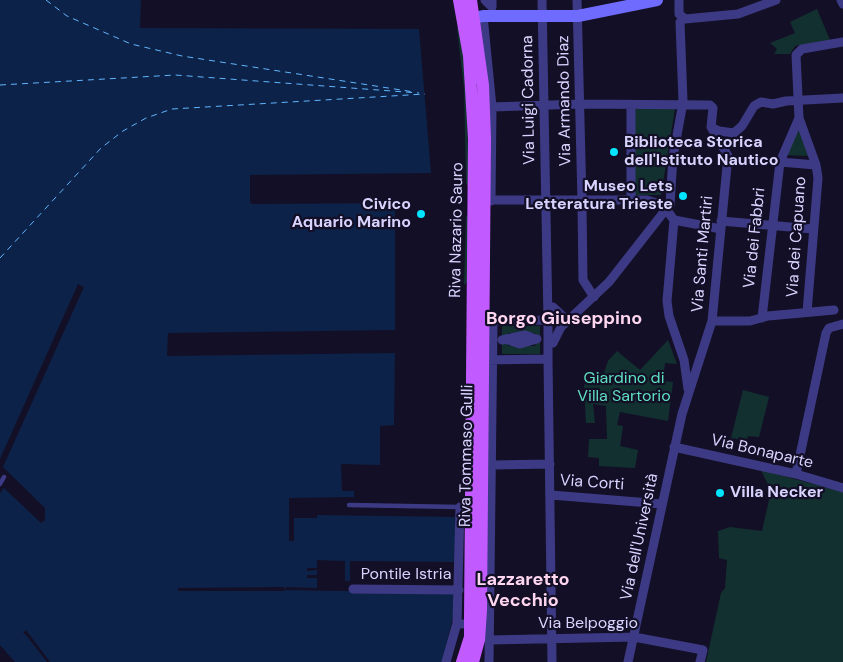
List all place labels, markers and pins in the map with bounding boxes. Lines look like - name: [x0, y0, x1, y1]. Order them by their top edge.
- place label: Biblioteca Storica dell'Istituto Nautico: [624, 133, 778, 171]
- marker: Biblioteca Storica dell'Istituto Nautico: [608, 146, 620, 158]
- place label: Museo Lets Letteratura Trieste: [525, 177, 673, 215]
- marker: Museo Lets Letteratura Trieste: [677, 190, 689, 202]
- place label: Civico Aquario Marino: [292, 195, 411, 233]
- marker: Civico Aquario Marino: [415, 208, 427, 220]
- place label: Villa Necker: [730, 483, 823, 503]
- marker: Villa Necker: [714, 487, 726, 499]

